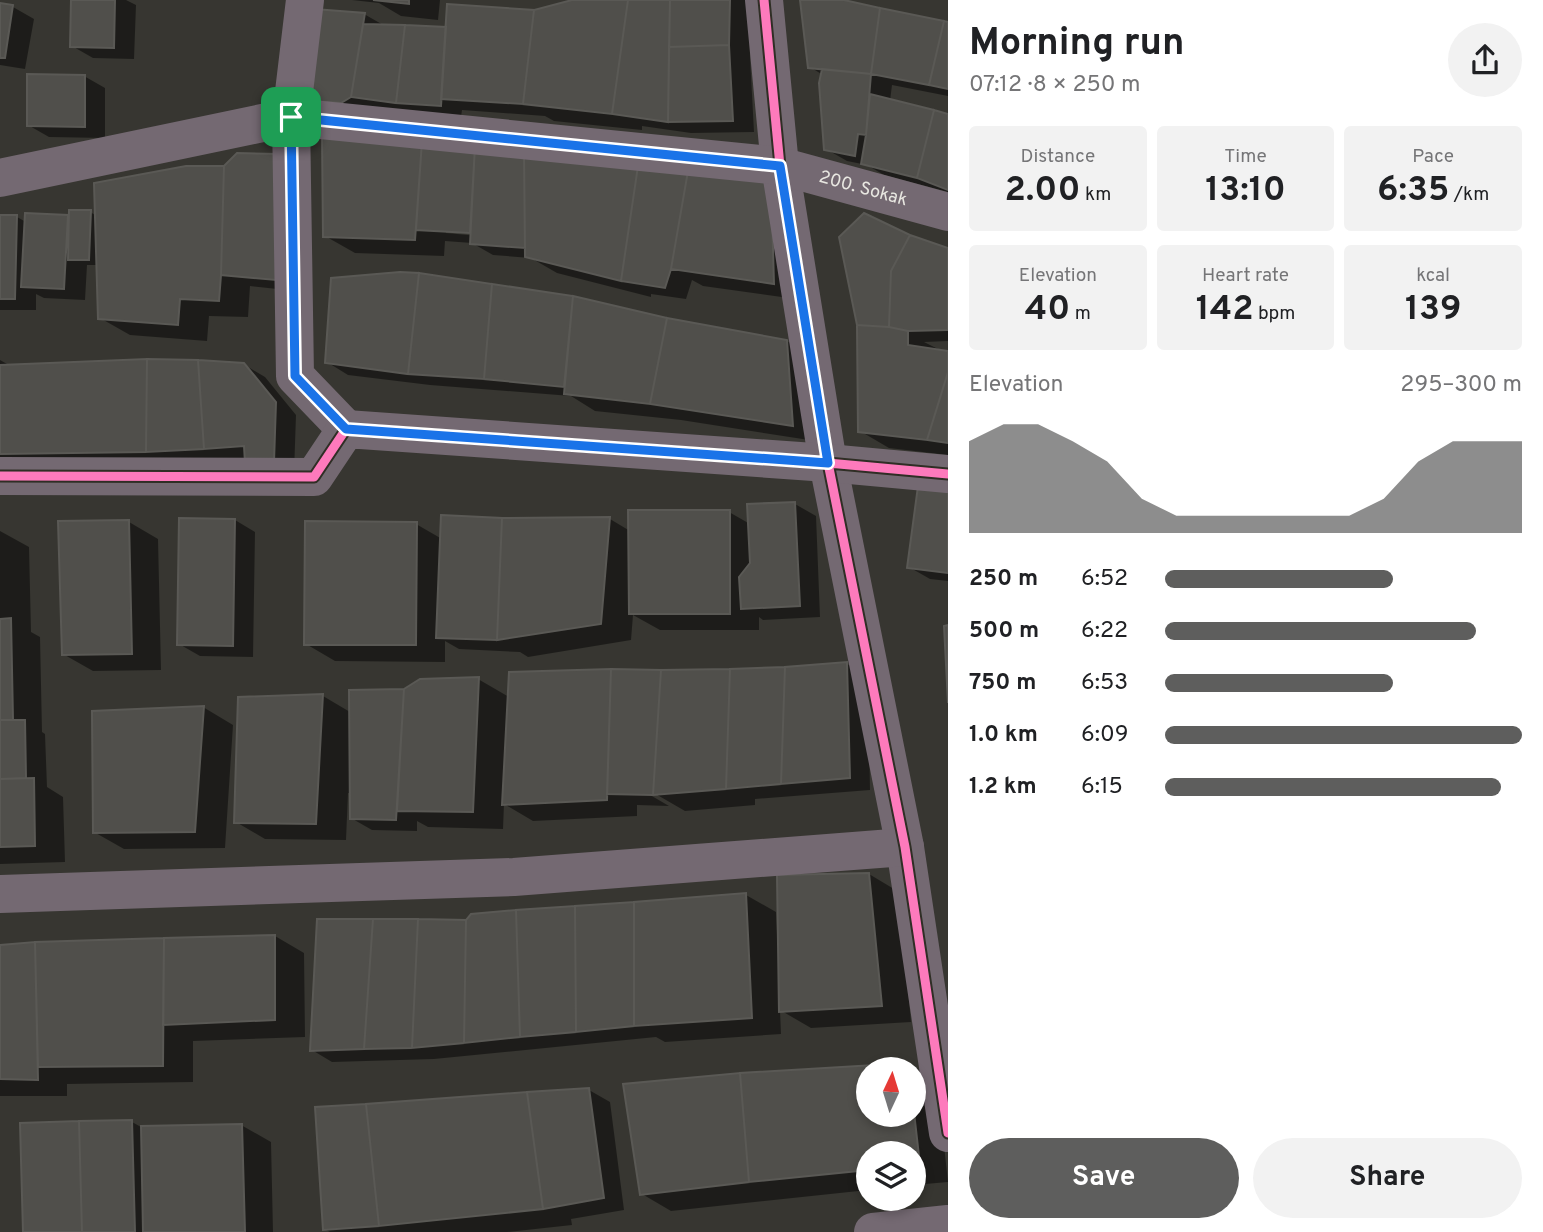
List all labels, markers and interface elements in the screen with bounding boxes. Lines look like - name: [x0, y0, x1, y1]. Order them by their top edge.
- text: Morning run: [969, 20, 1185, 69]
- button: share: [1448, 23, 1522, 97]
- text: 07:12 · 8 × 250 m: [969, 71, 1140, 100]
- pin: [261, 87, 321, 147]
- icon: arrive: [272, 98, 310, 136]
- text: Distance: [1021, 145, 1095, 169]
- text: Time: [1224, 145, 1267, 169]
- text: Pace: [1412, 145, 1454, 169]
- street label: 200. Sokak: [816, 166, 910, 212]
- text: 2.00: [1004, 169, 1080, 213]
- text: 13:10: [1205, 169, 1286, 213]
- text: 6:35: [1377, 169, 1449, 213]
- text: km: [1080, 183, 1111, 207]
- text: /km: [1449, 183, 1489, 207]
- text: Elevation: [1019, 264, 1097, 288]
- text: Heart rate: [1202, 264, 1289, 288]
- text: kcal: [1416, 264, 1450, 288]
- text: 40: [1025, 288, 1070, 332]
- text: 142: [1196, 288, 1254, 332]
- text: 139: [1405, 288, 1461, 332]
- text: m: [1070, 302, 1091, 326]
- text: bpm: [1254, 302, 1295, 326]
- text: Elevation: [969, 371, 1064, 400]
- text: 295–300 m: [1400, 371, 1522, 400]
- text: 250 m: [969, 565, 1038, 594]
- text: 6:52: [1081, 565, 1128, 594]
- text: 500 m: [969, 617, 1039, 646]
- text: 6:22: [1081, 617, 1128, 646]
- text: 750 m: [969, 669, 1036, 698]
- text: 6:53: [1081, 669, 1128, 698]
- text: 1.0 km: [969, 721, 1038, 750]
- text: 6:09: [1081, 721, 1128, 750]
- text: 1.2 km: [969, 773, 1037, 802]
- text: 6:15: [1081, 773, 1123, 802]
- north arrow: [856, 1057, 926, 1127]
- map controls: [856, 1057, 926, 1211]
- button: Save: [969, 1138, 1239, 1218]
- button: Share: [1253, 1138, 1522, 1218]
- button: layers: [856, 1141, 926, 1211]

